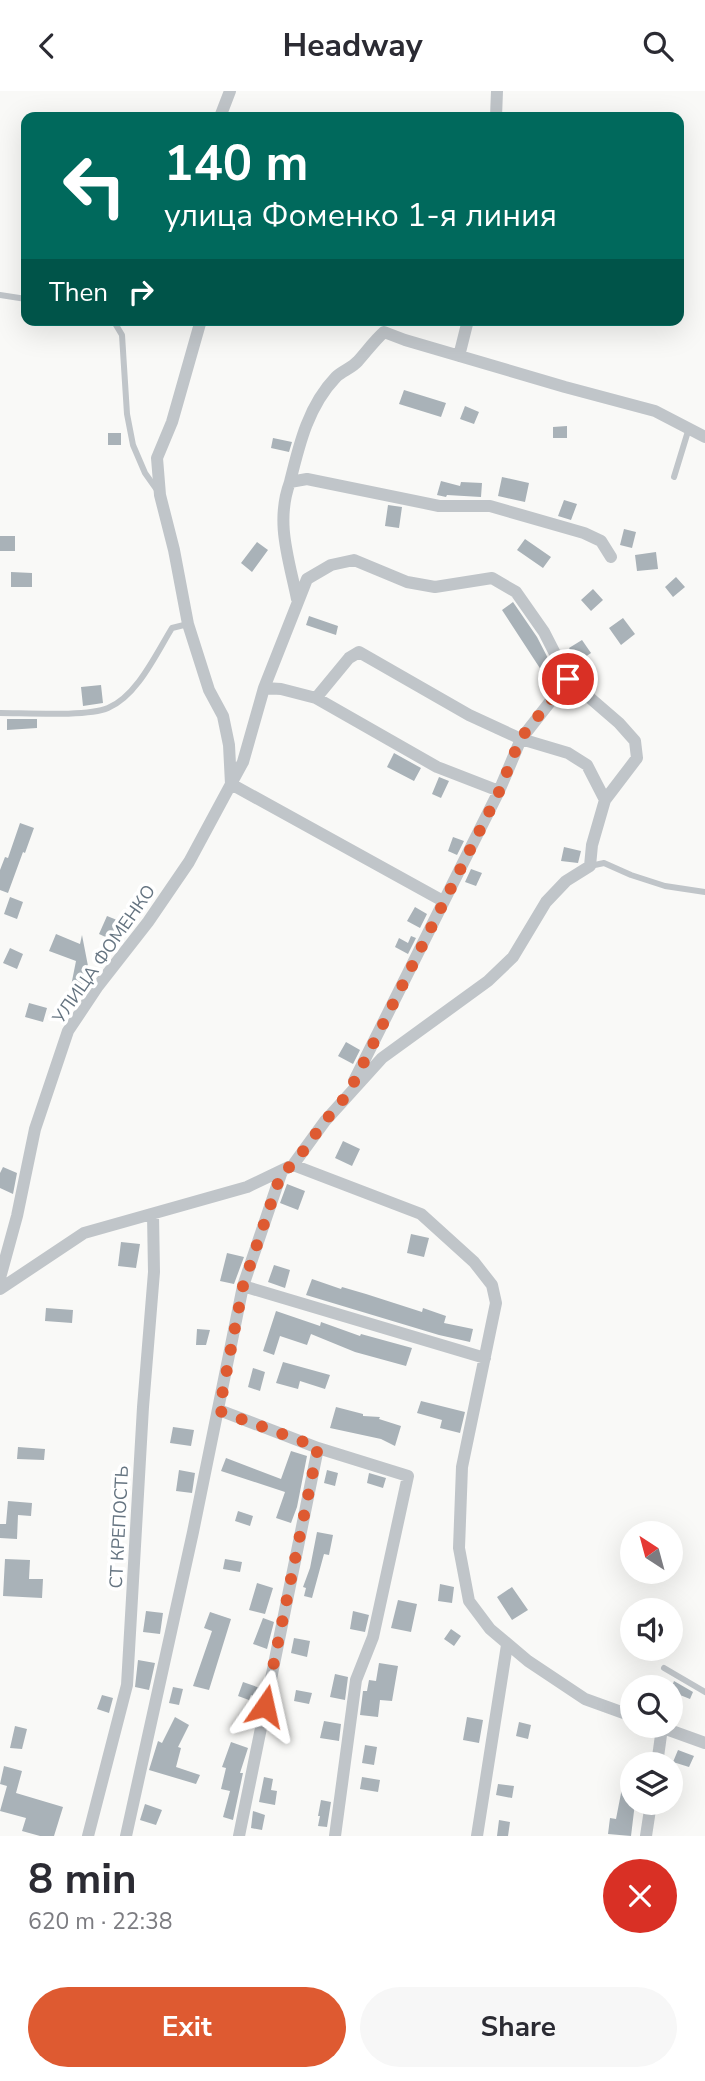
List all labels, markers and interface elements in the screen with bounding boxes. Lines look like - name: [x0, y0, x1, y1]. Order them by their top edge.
- text: Headway: [283, 24, 422, 67]
- icon: back: [28, 27, 66, 65]
- icon: search: [639, 27, 677, 65]
- text: 140 m: [164, 130, 308, 197]
- icon: left: [49, 140, 140, 231]
- text: улица Фоменко 1-я линия: [164, 194, 557, 237]
- icon: right: [122, 273, 160, 311]
- text: Then: [49, 275, 108, 310]
- pin: [538, 649, 598, 709]
- icon: arrive: [549, 660, 587, 698]
- street label: УЛИЦА ФОМЕНКО: [47, 880, 161, 1029]
- street label: СТ КРЕПОСТЬ: [104, 1465, 134, 1589]
- north arrow: [620, 1521, 682, 1584]
- map controls: [620, 1521, 683, 1815]
- button: sound: [620, 1598, 683, 1661]
- position arrow: [228, 1669, 302, 1743]
- button: search: [620, 1675, 683, 1738]
- button: layers: [620, 1752, 683, 1815]
- text: 8 min: [28, 1851, 137, 1908]
- button: close: [603, 1859, 677, 1933]
- text: 620 m · 22:38: [28, 1906, 173, 1937]
- button: Exit: [28, 1987, 346, 2067]
- button: Share: [360, 1987, 677, 2067]

